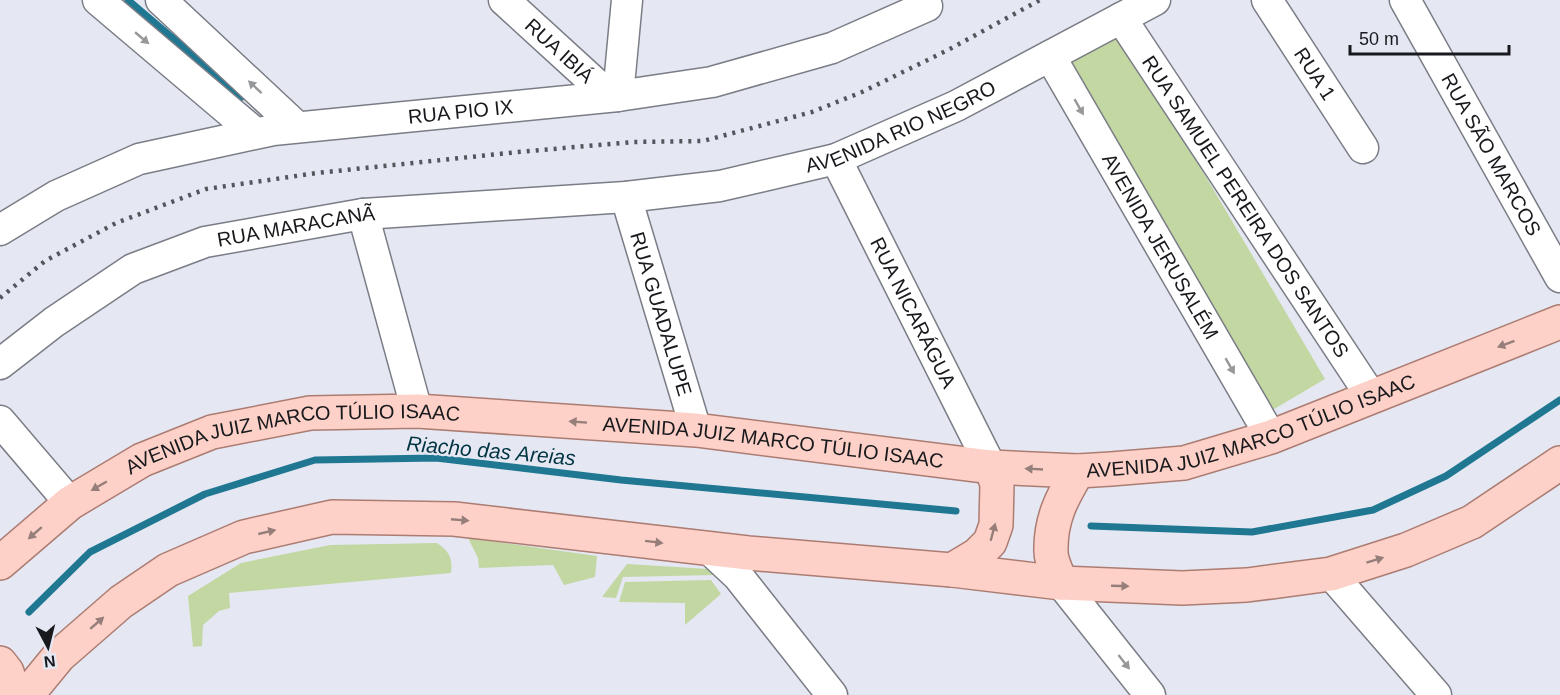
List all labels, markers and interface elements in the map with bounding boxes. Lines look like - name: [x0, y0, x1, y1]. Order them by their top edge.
- street label: RUA IBIÁ: [521, 14, 599, 88]
- scale bar: [1350, 18, 1509, 56]
- text: 50 m: [1359, 29, 1399, 49]
- one-way arrow: [134, 31, 149, 44]
- street label: RUA 1: [1290, 44, 1340, 104]
- street label: RUA SAMUEL PEREIRA DOS SANTOS: [1138, 52, 1353, 361]
- street label: RUA SÃO MARCOS: [1437, 70, 1546, 239]
- street label: AVENIDA RIO NEGRO: [803, 76, 999, 177]
- one-way arrow: [247, 80, 262, 94]
- street label: RUA PIO IX: [407, 95, 514, 128]
- one-way arrow: [1074, 99, 1084, 116]
- street label: AVENIDA JERUSALÉM: [1098, 150, 1223, 343]
- street label: RUA MARACANÃ: [215, 201, 377, 251]
- street label: RUA GUADALUPE: [626, 229, 696, 398]
- street label: RUA NICARÁGUA: [866, 234, 961, 392]
- one-way arrow: [1496, 339, 1514, 349]
- one-way arrow: [1224, 358, 1235, 374]
- street label: AVENIDA JUIZ MARCO TÚLIO ISAAC: [1086, 370, 1418, 481]
- street label: AVENIDA JUIZ MARCO TÚLIO ISAAC: [121, 400, 461, 478]
- street label: AVENIDA JUIZ MARCO TÚLIO ISAAC: [602, 413, 945, 472]
- one-way arrow: [568, 417, 587, 426]
- water label: Riacho das Areias: [406, 432, 577, 469]
- one-way arrow: [1025, 464, 1044, 473]
- one-way arrow: [91, 480, 107, 491]
- one-way arrow: [451, 515, 470, 525]
- one-way arrow: [989, 523, 998, 541]
- one-way arrow: [28, 526, 43, 539]
- one-way arrow: [257, 527, 276, 536]
- one-way arrow: [644, 537, 663, 547]
- one-way arrow: [1366, 555, 1384, 564]
- one-way arrow: [1110, 581, 1129, 590]
- north arrow: [18, 617, 78, 677]
- one-way arrow: [89, 617, 104, 630]
- text: N: [43, 652, 57, 671]
- one-way arrow: [1117, 654, 1130, 670]

